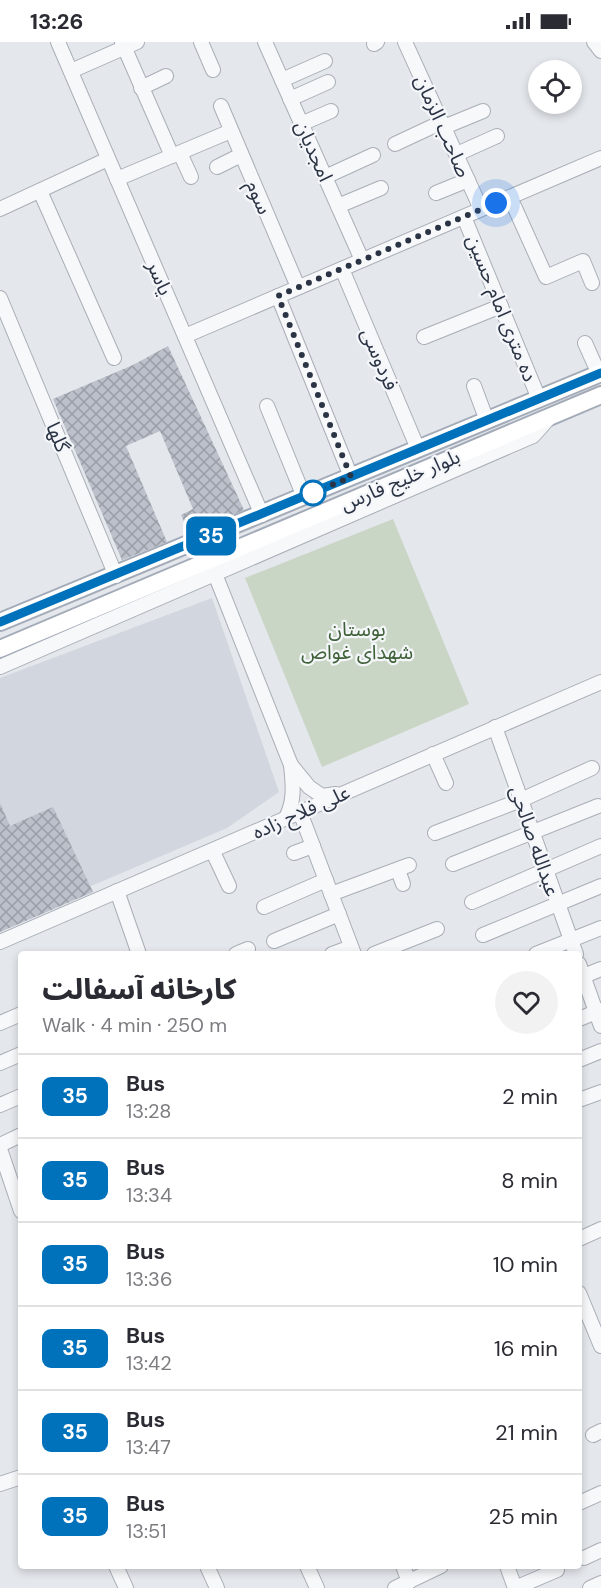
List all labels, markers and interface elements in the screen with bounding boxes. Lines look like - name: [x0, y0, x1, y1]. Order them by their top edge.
- text: 13:26: [30, 7, 84, 36]
- map controls: [528, 60, 582, 114]
- button: locate: [528, 60, 582, 114]
- street label: صاحب الزمان: [409, 70, 477, 182]
- street label: امجدیان: [289, 116, 339, 186]
- street label: سوم: [238, 176, 278, 219]
- your location: [481, 188, 511, 218]
- street label: ده متری امام حسین: [459, 231, 543, 386]
- street label: یاسر: [141, 256, 179, 299]
- street label: فردوسی: [355, 324, 405, 394]
- street label: گلها: [40, 418, 76, 457]
- street label: بلوار خلیج فارس: [336, 443, 465, 519]
- unlabelled marker: [300, 480, 326, 506]
- line badge: 35: [184, 516, 238, 556]
- text: 35: [198, 522, 224, 550]
- park label: بوستان شهدای غواص: [301, 616, 413, 665]
- street label: علی فلاح زاده: [248, 779, 355, 847]
- street label: عبدالله صالحی: [504, 782, 566, 900]
- text: کارخانه آسفالت: [42, 971, 236, 1008]
- button: heart: [495, 971, 558, 1034]
- text: Walk · 4 min · 250 m: [42, 1012, 227, 1038]
- text: Bus: [126, 1069, 165, 1098]
- text: 35: [62, 1082, 88, 1110]
- text: 2 min: [502, 1082, 558, 1111]
- text: 13:28: [126, 1098, 171, 1124]
- text: Bus: [126, 1153, 165, 1182]
- text: 35: [62, 1166, 88, 1194]
- text: 8 min: [501, 1166, 558, 1195]
- text: 13:34: [126, 1182, 172, 1208]
- text: Bus: [126, 1237, 165, 1266]
- text: 35: [62, 1250, 88, 1278]
- text: 10 min: [493, 1250, 558, 1279]
- text: 13:36: [126, 1266, 172, 1292]
- text: Bus: [126, 1321, 165, 1350]
- text: 35: [62, 1334, 88, 1362]
- text: 16 min: [494, 1334, 558, 1363]
- text: 13:42: [126, 1350, 172, 1376]
- text: Bus: [126, 1405, 165, 1434]
- text: 35: [62, 1418, 88, 1446]
- text: 21 min: [495, 1418, 558, 1447]
- text: 13:47: [126, 1434, 171, 1460]
- text: Bus: [126, 1489, 165, 1518]
- text: 35: [62, 1502, 88, 1530]
- text: 25 min: [489, 1502, 558, 1531]
- text: 13:51: [126, 1518, 167, 1544]

